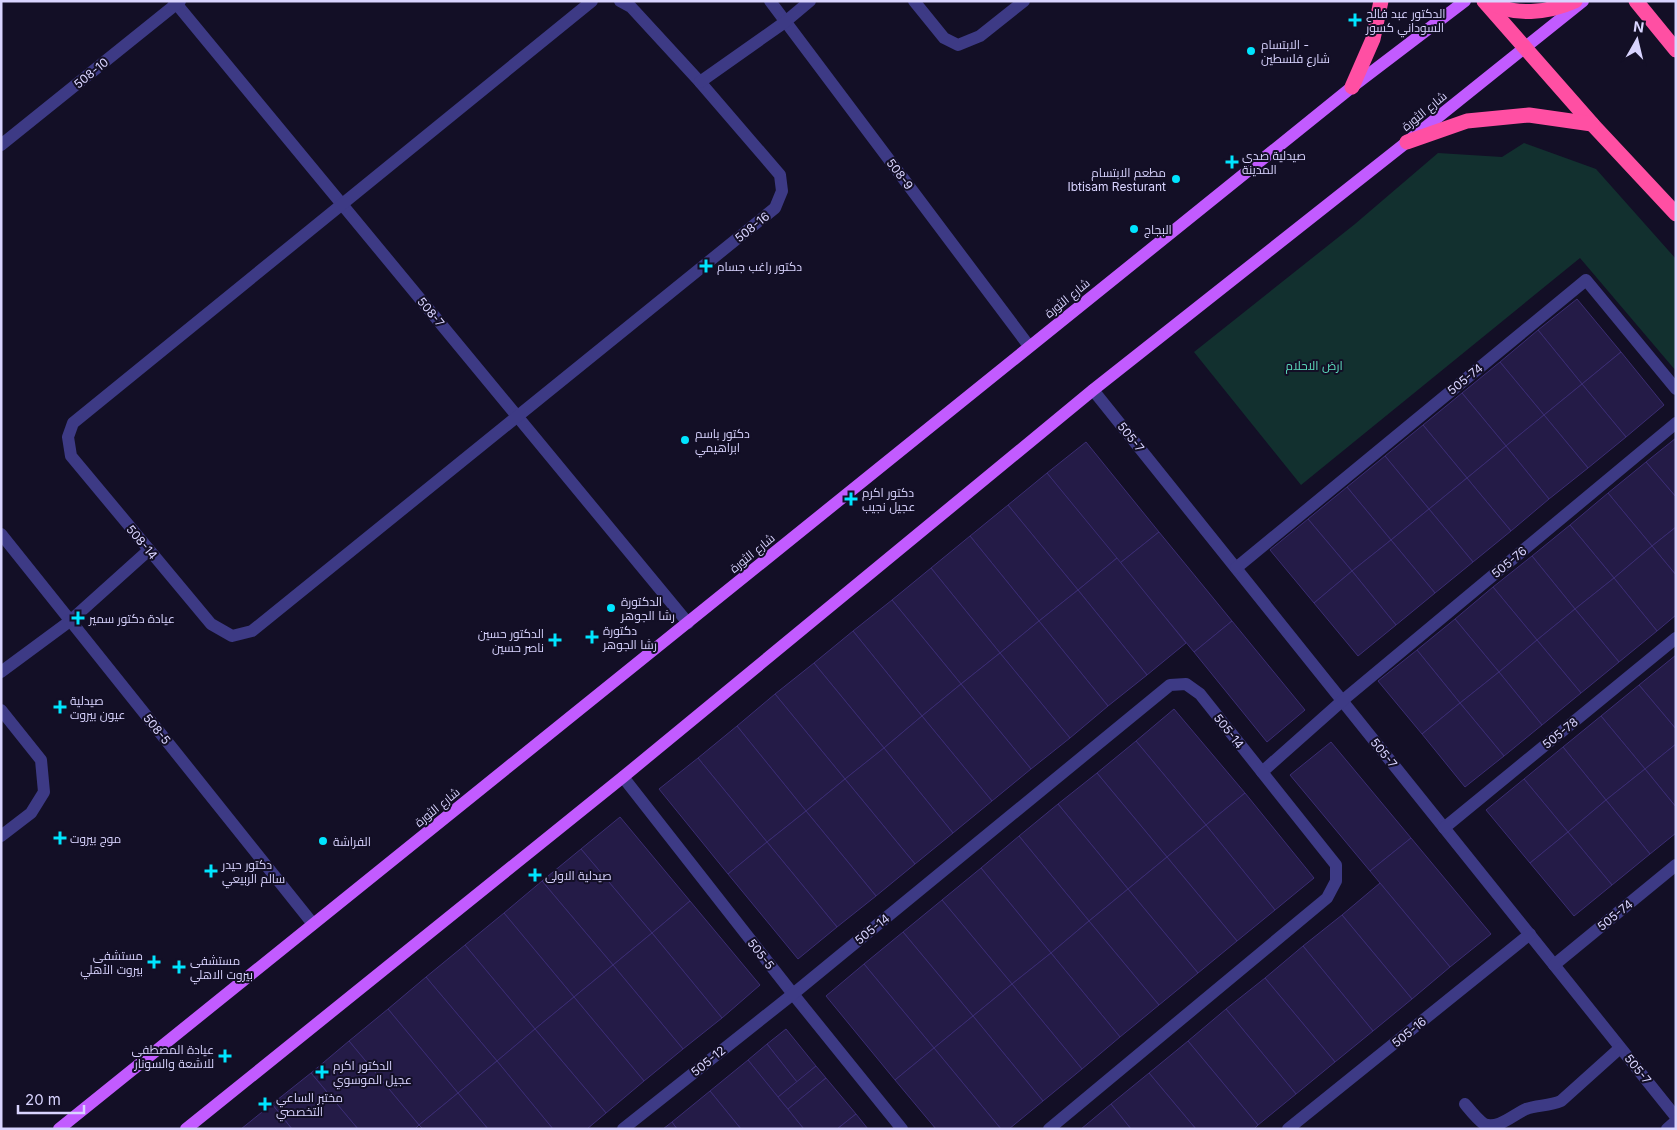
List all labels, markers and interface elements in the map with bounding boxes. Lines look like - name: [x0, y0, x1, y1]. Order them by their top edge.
- place label: الدكتور عبد فالح السوداني كسور: [1365, 6, 1446, 38]
- marker: الدكتور عبد فالح السوداني كسور: [1348, 13, 1362, 27]
- north arrow: [1612, 15, 1662, 65]
- text: N: [1632, 17, 1645, 36]
- place label: الابتسام - شارع فلسطين: [1261, 37, 1330, 67]
- marker: الابتسام - شارع فلسطين: [1245, 45, 1257, 57]
- street label: 508-10: [71, 55, 111, 91]
- street label: شارع الثورة: [1398, 88, 1450, 135]
- place label: صيدلية صدى المدينة: [1242, 148, 1306, 177]
- street label: 508-9: [883, 155, 917, 193]
- marker: صيدلية صدى المدينة: [1226, 156, 1238, 168]
- place label: مطعم الابتسام Ibtisam Resturant: [1067, 165, 1166, 194]
- marker: مطعم الابتسام Ibtisam Resturant: [1170, 173, 1182, 185]
- street label: 508-16: [732, 209, 772, 245]
- place label: البجاج: [1144, 222, 1172, 238]
- marker: البجاج: [1128, 223, 1140, 235]
- marker: دكتور راغب جسام: [699, 259, 713, 273]
- place label: دكتور راغب جسام: [717, 259, 802, 275]
- street label: شارع الثورة: [1041, 275, 1093, 322]
- street label: 508-7: [414, 294, 448, 330]
- park label: ارض الاحلام: [1285, 358, 1343, 374]
- street label: 505-74: [1444, 360, 1486, 398]
- street label: 505-7: [1114, 419, 1148, 455]
- place label: دكتور باسم ابراهيمي: [695, 426, 750, 458]
- marker: دكتور باسم ابراهيمي: [679, 434, 691, 446]
- place label: دكتور اكرم عجيل نجيب: [862, 485, 915, 514]
- marker: دكتور اكرم عجيل نجيب: [844, 492, 858, 506]
- street label: 508-14: [123, 522, 161, 562]
- street label: شارع الثورة: [726, 530, 778, 577]
- street label: 505-76: [1488, 543, 1530, 581]
- place label: الدكتورة رشا الجوهر: [620, 594, 675, 623]
- marker: الدكتورة رشا الجوهر: [605, 602, 617, 614]
- marker: عيادة دكتور سمير: [71, 611, 85, 625]
- place label: عيادة دكتور سمير: [88, 611, 175, 626]
- place label: دكتورة رشا الجوهر: [602, 623, 657, 652]
- place label: الدكتور حسين ناصر حسين: [478, 626, 544, 655]
- marker: دكتورة رشا الجوهر: [585, 630, 599, 644]
- marker: الدكتور حسين ناصر حسين: [548, 633, 562, 647]
- place label: صيدلية عيون بيروت: [70, 693, 125, 722]
- marker: صيدلية عيون بيروت: [54, 701, 66, 713]
- street label: 505-14: [1211, 710, 1247, 752]
- street label: 508-5: [140, 711, 174, 747]
- street label: 505-78: [1539, 714, 1581, 752]
- street label: 505-7: [1367, 735, 1401, 771]
- street label: شارع الثورة: [411, 784, 463, 831]
- place label: موج بيروت: [70, 831, 121, 847]
- marker: موج بيروت: [54, 832, 66, 844]
- place label: الفراشة: [333, 834, 371, 849]
- marker: الفراشة: [317, 835, 329, 847]
- place label: دكتور حيدر سالم الربيعي: [221, 857, 285, 889]
- marker: دكتور حيدر سالم الربيعي: [204, 864, 218, 878]
- place label: صيدلية الاولى: [545, 868, 612, 883]
- marker: صيدلية الاولى: [529, 869, 541, 881]
- street label: 505-74: [1594, 896, 1636, 934]
- street label: 505-14: [852, 910, 893, 948]
- street label: 505-5: [744, 936, 778, 972]
- place label: مستشفى بيروت الأهلي: [80, 948, 143, 980]
- place label: مستشفى بيروت الاهلي: [190, 953, 253, 985]
- marker: مستشفى بيروت الأهلي: [147, 955, 161, 969]
- marker: مستشفى بيروت الاهلي: [172, 960, 186, 974]
- street label: 505-16: [1389, 1014, 1429, 1050]
- place label: عيادة المصطفى للاشعة والسونار: [132, 1042, 214, 1071]
- street label: 505-12: [688, 1043, 728, 1079]
- marker: عيادة المصطفى للاشعة والسونار: [218, 1049, 232, 1063]
- street label: 505-7: [1621, 1051, 1655, 1087]
- place label: الدكتور اكرم عجيل الموسوي: [333, 1058, 412, 1090]
- marker: الدكتور اكرم عجيل الموسوي: [315, 1065, 329, 1079]
- scale bar: [18, 1082, 84, 1114]
- text: 20 m: [25, 1090, 61, 1109]
- place label: مختبر الساعي التخصصي: [276, 1090, 343, 1122]
- marker: مختبر الساعي التخصصي: [258, 1097, 272, 1111]

